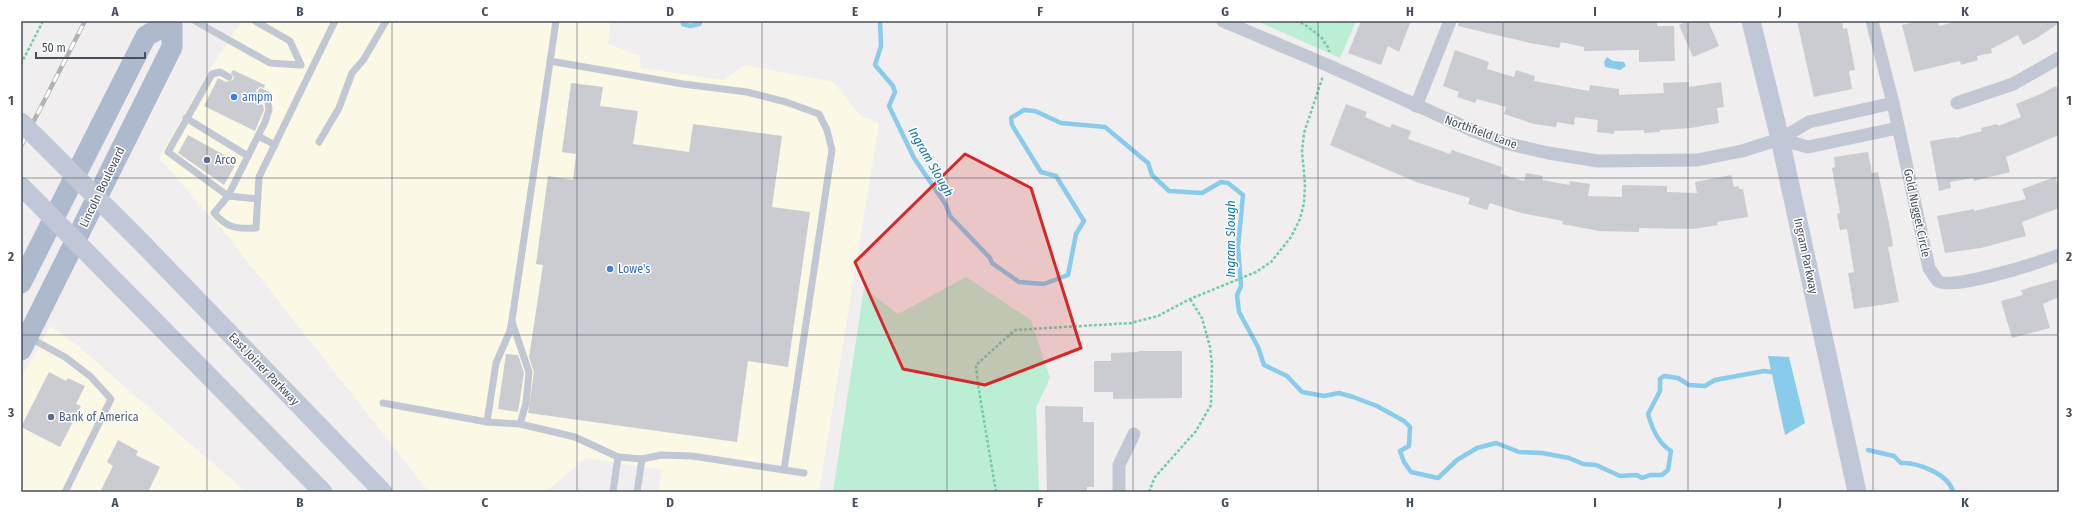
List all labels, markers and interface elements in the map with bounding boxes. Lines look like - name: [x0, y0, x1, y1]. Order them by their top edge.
- text: A: [110, 4, 119, 19]
- text: B: [296, 4, 304, 19]
- text: C: [482, 4, 489, 19]
- text: D: [666, 4, 674, 19]
- text: E: [852, 4, 858, 19]
- text: F: [1037, 4, 1043, 19]
- text: G: [1221, 4, 1229, 19]
- text: H: [1406, 4, 1414, 19]
- text: I: [1593, 4, 1597, 19]
- text: J: [1777, 4, 1782, 19]
- text: K: [1961, 4, 1969, 19]
- scale bar: [36, 34, 145, 60]
- text: 50 m: [42, 41, 66, 55]
- place label: ampm: [242, 90, 273, 104]
- marker: ampm: [229, 92, 239, 102]
- text: 1: [8, 93, 14, 108]
- text: 1: [2066, 93, 2072, 108]
- street label: Northfield Lane: [1443, 112, 1519, 152]
- water label: Ingram Slough: [905, 125, 957, 199]
- street label: Lincoln Boulevard: [76, 145, 128, 229]
- place label: Arco: [215, 153, 236, 167]
- marker: Arco: [202, 155, 212, 165]
- street label: Gold Nugget Circle: [1901, 168, 1933, 259]
- water label: Ingram Slough: [1223, 200, 1238, 278]
- street label: Ingram Parkway: [1791, 217, 1821, 296]
- text: 2: [7, 249, 14, 264]
- text: 2: [2065, 249, 2072, 264]
- place label: Lowe's: [618, 262, 650, 276]
- marker: Lowe's: [605, 264, 615, 274]
- street label: East Joiner Parkway: [226, 330, 303, 409]
- text: 3: [7, 405, 14, 420]
- text: 3: [2065, 405, 2072, 420]
- place label: Bank of America: [59, 410, 139, 424]
- marker: Bank of America: [46, 412, 56, 422]
- text: A: [110, 495, 119, 510]
- text: B: [296, 495, 304, 510]
- text: C: [482, 495, 489, 510]
- text: D: [666, 495, 674, 510]
- text: E: [852, 495, 858, 510]
- text: F: [1037, 495, 1043, 510]
- text: G: [1221, 495, 1229, 510]
- text: H: [1406, 495, 1414, 510]
- text: I: [1593, 495, 1597, 510]
- text: J: [1777, 495, 1782, 510]
- text: K: [1961, 495, 1969, 510]

